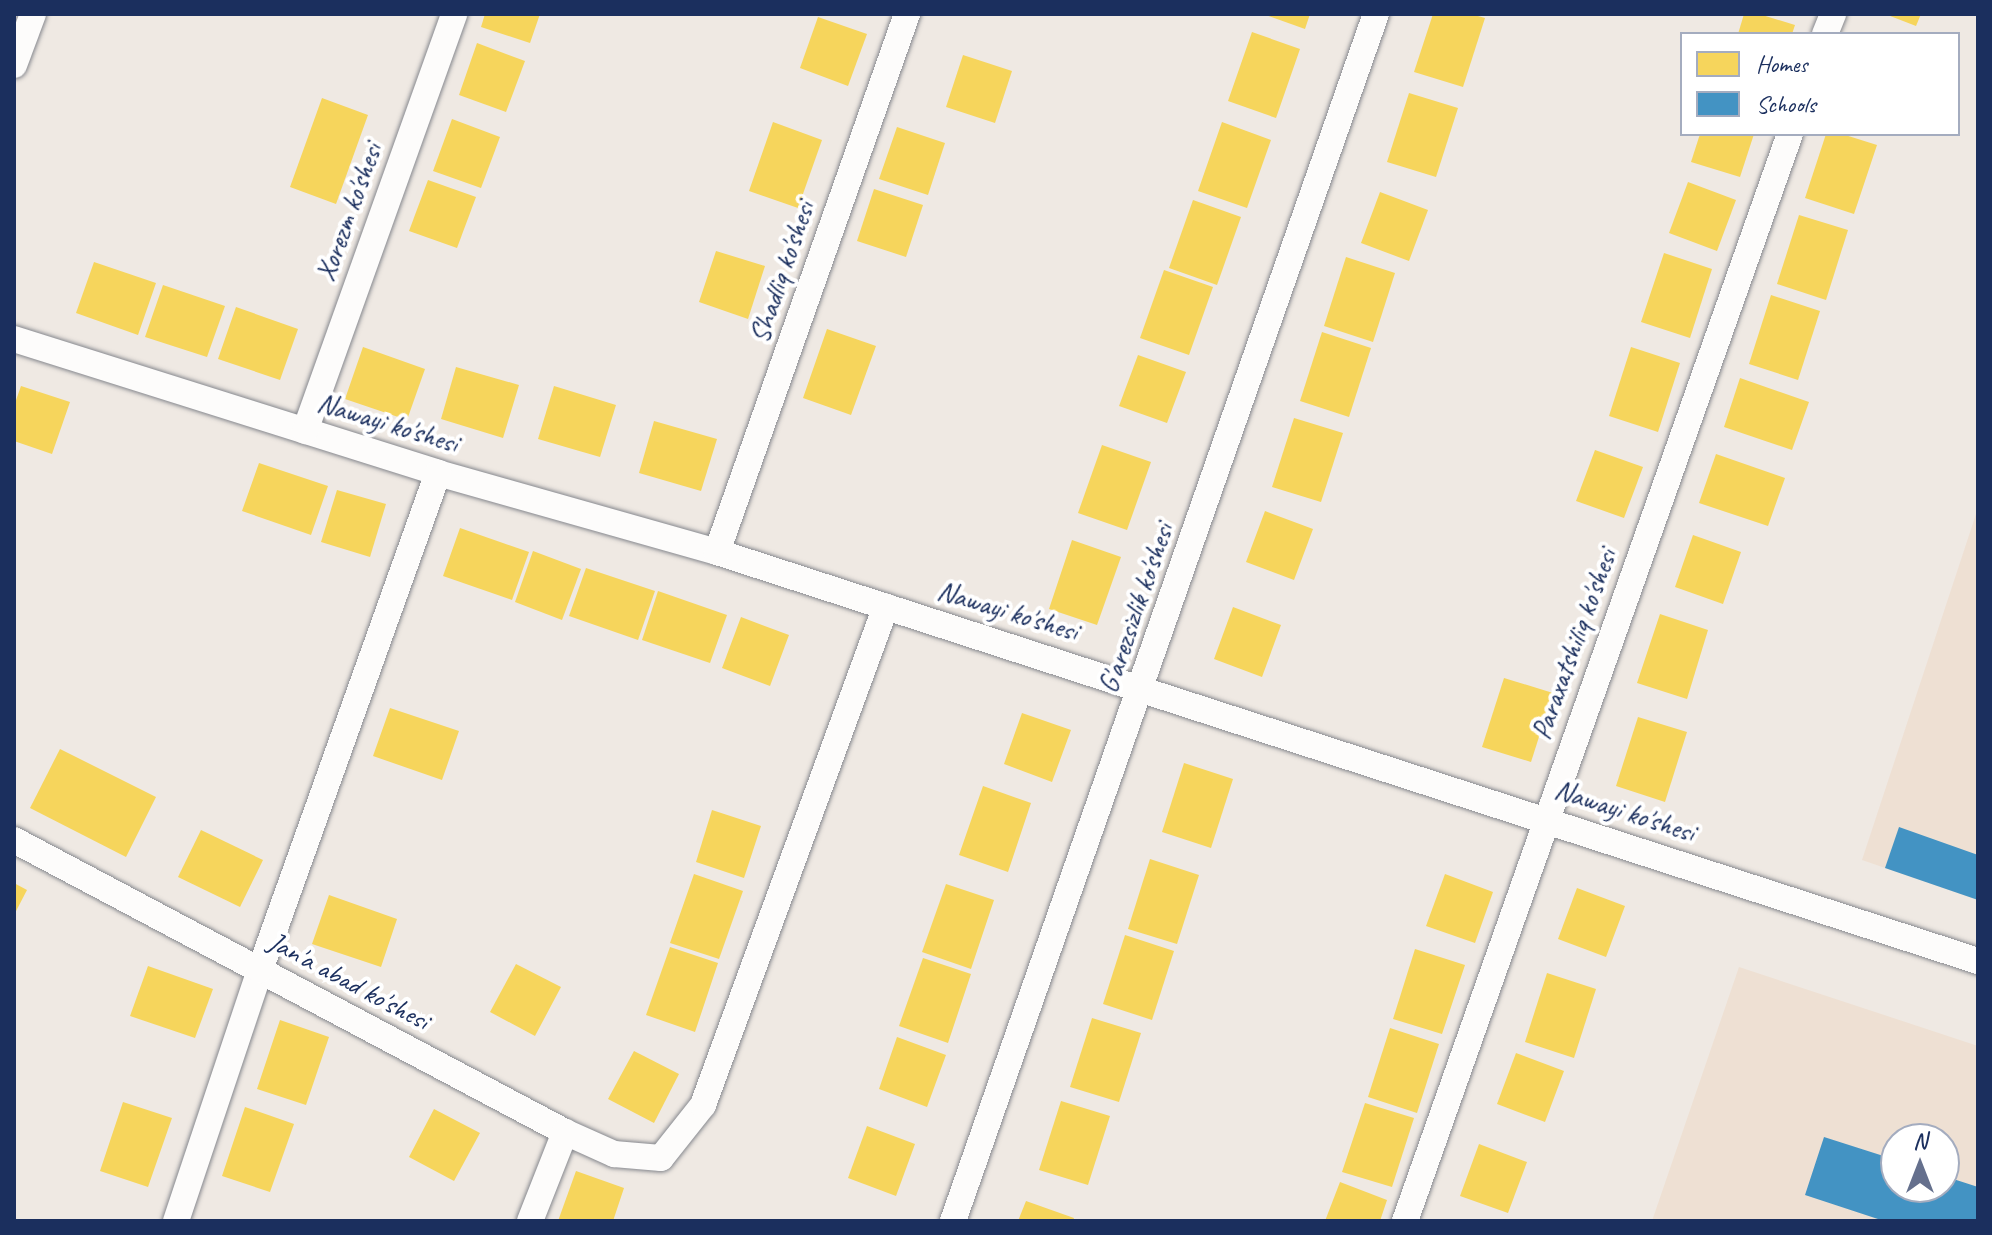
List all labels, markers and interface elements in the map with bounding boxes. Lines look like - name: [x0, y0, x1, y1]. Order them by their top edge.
- legend: [1680, 32, 1960, 136]
- text: Homes: [1756, 49, 1807, 79]
- text: Schools: [1756, 89, 1816, 119]
- street label: Xorezm ko'shesi: [308, 138, 390, 286]
- street label: Shadliq ko'shesi: [742, 197, 822, 347]
- street label: Nawayi ko'shesi: [313, 386, 463, 460]
- street label: G'arezsizlik ko'shesi: [1091, 519, 1181, 697]
- street label: Paraxatshiliq ko'shesi: [1524, 544, 1624, 744]
- street label: Nawayi ko'shesi: [933, 574, 1083, 648]
- street label: Nawayi ko'shesi: [1550, 772, 1700, 850]
- street label: Jan'a abad ko'shesi: [262, 924, 436, 1038]
- north arrow: [1880, 1123, 1960, 1203]
- text: N: [1913, 1127, 1927, 1155]

